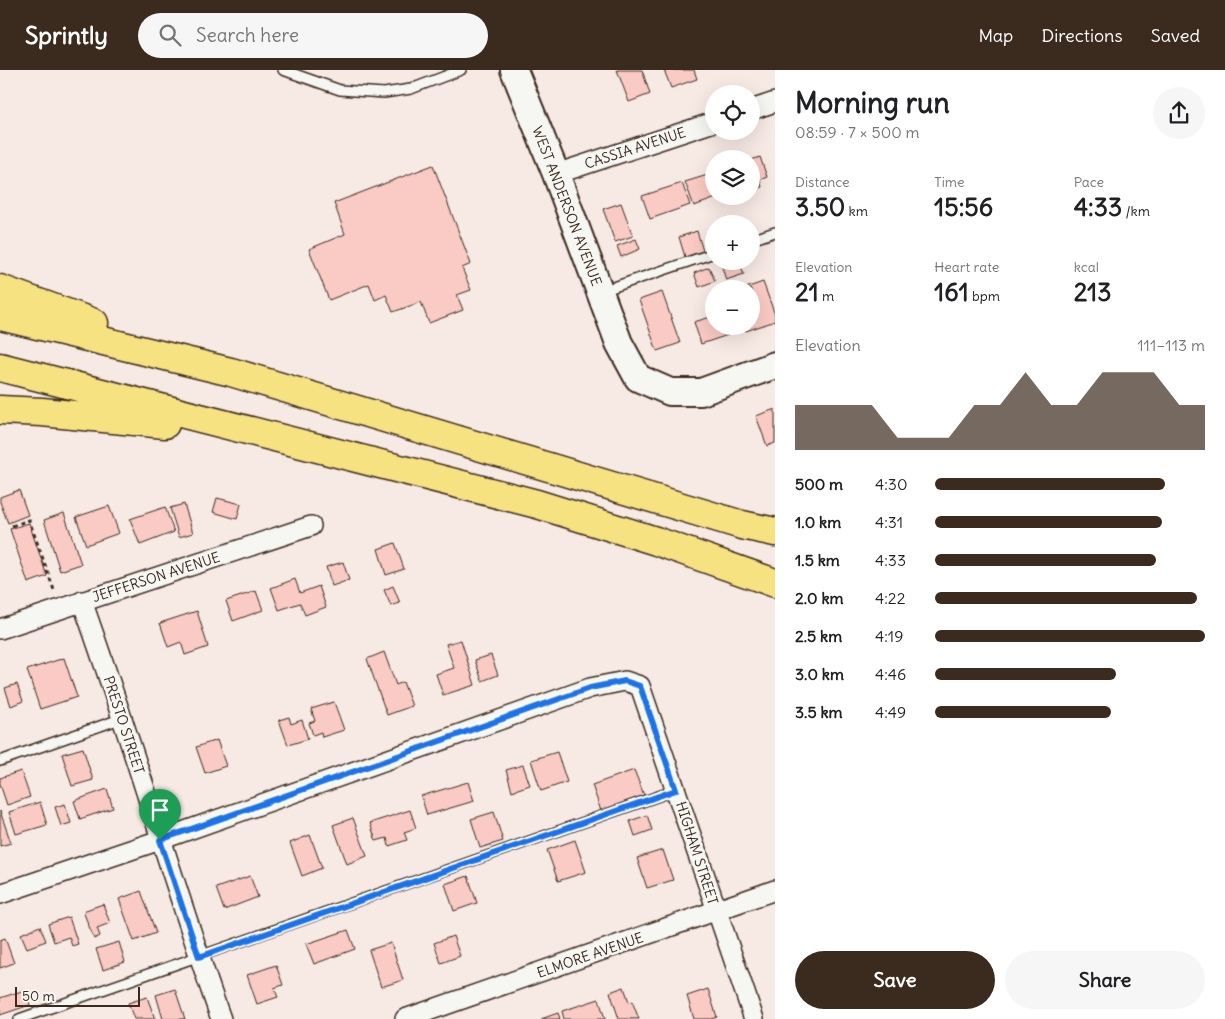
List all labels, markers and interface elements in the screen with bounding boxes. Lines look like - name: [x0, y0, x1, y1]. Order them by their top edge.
- search box: [138, 13, 488, 58]
- text: Sprintly: [25, 20, 108, 50]
- icon: search: [156, 21, 184, 49]
- text: Search here: [196, 23, 299, 47]
- text: Map: [978, 24, 1013, 47]
- text: Directions: [1041, 24, 1123, 47]
- text: Saved: [1151, 24, 1200, 47]
- map controls: [705, 85, 760, 335]
- button: locate: [705, 85, 760, 140]
- text: Morning run: [795, 85, 950, 121]
- button: share: [1153, 87, 1205, 139]
- text: 08:59 · 7 × 500 m: [795, 122, 920, 142]
- street label: CASSIA AVENUE: [582, 123, 688, 173]
- street label: WEST ANDERSON AVENUE: [528, 124, 606, 288]
- button: layers: [705, 150, 760, 205]
- text: Distance: [795, 173, 850, 191]
- text: Time: [934, 173, 965, 191]
- text: Pace: [1074, 173, 1104, 191]
- text: 3.50: [795, 191, 845, 223]
- text: 15:56: [934, 191, 993, 223]
- text: 4:33: [1074, 191, 1122, 223]
- text: km: [845, 202, 868, 220]
- text: /km: [1122, 202, 1150, 220]
- button: +: [705, 215, 760, 270]
- text: Elevation: [795, 258, 852, 276]
- text: Heart rate: [934, 258, 999, 276]
- text: kcal: [1074, 258, 1099, 276]
- text: 21: [795, 276, 819, 308]
- text: 161: [934, 276, 969, 308]
- text: 213: [1074, 276, 1111, 308]
- button: −: [705, 280, 760, 335]
- text: m: [819, 287, 834, 305]
- text: bpm: [969, 287, 1000, 305]
- text: Elevation: [795, 335, 861, 355]
- text: 111–113 m: [1137, 335, 1205, 355]
- text: 500 m: [795, 474, 843, 494]
- text: 4:30: [875, 474, 907, 494]
- text: 1.0 km: [795, 512, 841, 532]
- text: 4:31: [875, 512, 903, 532]
- street label: JEFFERSON AVENUE: [90, 548, 222, 606]
- text: 1.5 km: [795, 550, 840, 570]
- text: 4:33: [875, 550, 906, 570]
- text: 2.0 km: [795, 588, 844, 608]
- text: 4:22: [875, 588, 905, 608]
- text: 2.5 km: [795, 626, 842, 646]
- text: 4:19: [875, 626, 903, 646]
- text: 3.0 km: [795, 664, 844, 684]
- text: 4:46: [875, 664, 906, 684]
- street label: PRESTO STREET: [100, 674, 148, 776]
- text: 3.5 km: [795, 702, 843, 722]
- text: 4:49: [875, 702, 906, 722]
- pin: [139, 789, 181, 840]
- icon: arrive: [146, 796, 174, 824]
- street label: HIGHAM STREET: [672, 799, 722, 907]
- street label: ELMORE AVENUE: [534, 928, 646, 982]
- button: Save: [795, 951, 995, 1009]
- button: Share: [1005, 951, 1205, 1009]
- scale bar: [15, 984, 140, 1007]
- text: 50 m: [22, 987, 55, 1005]

